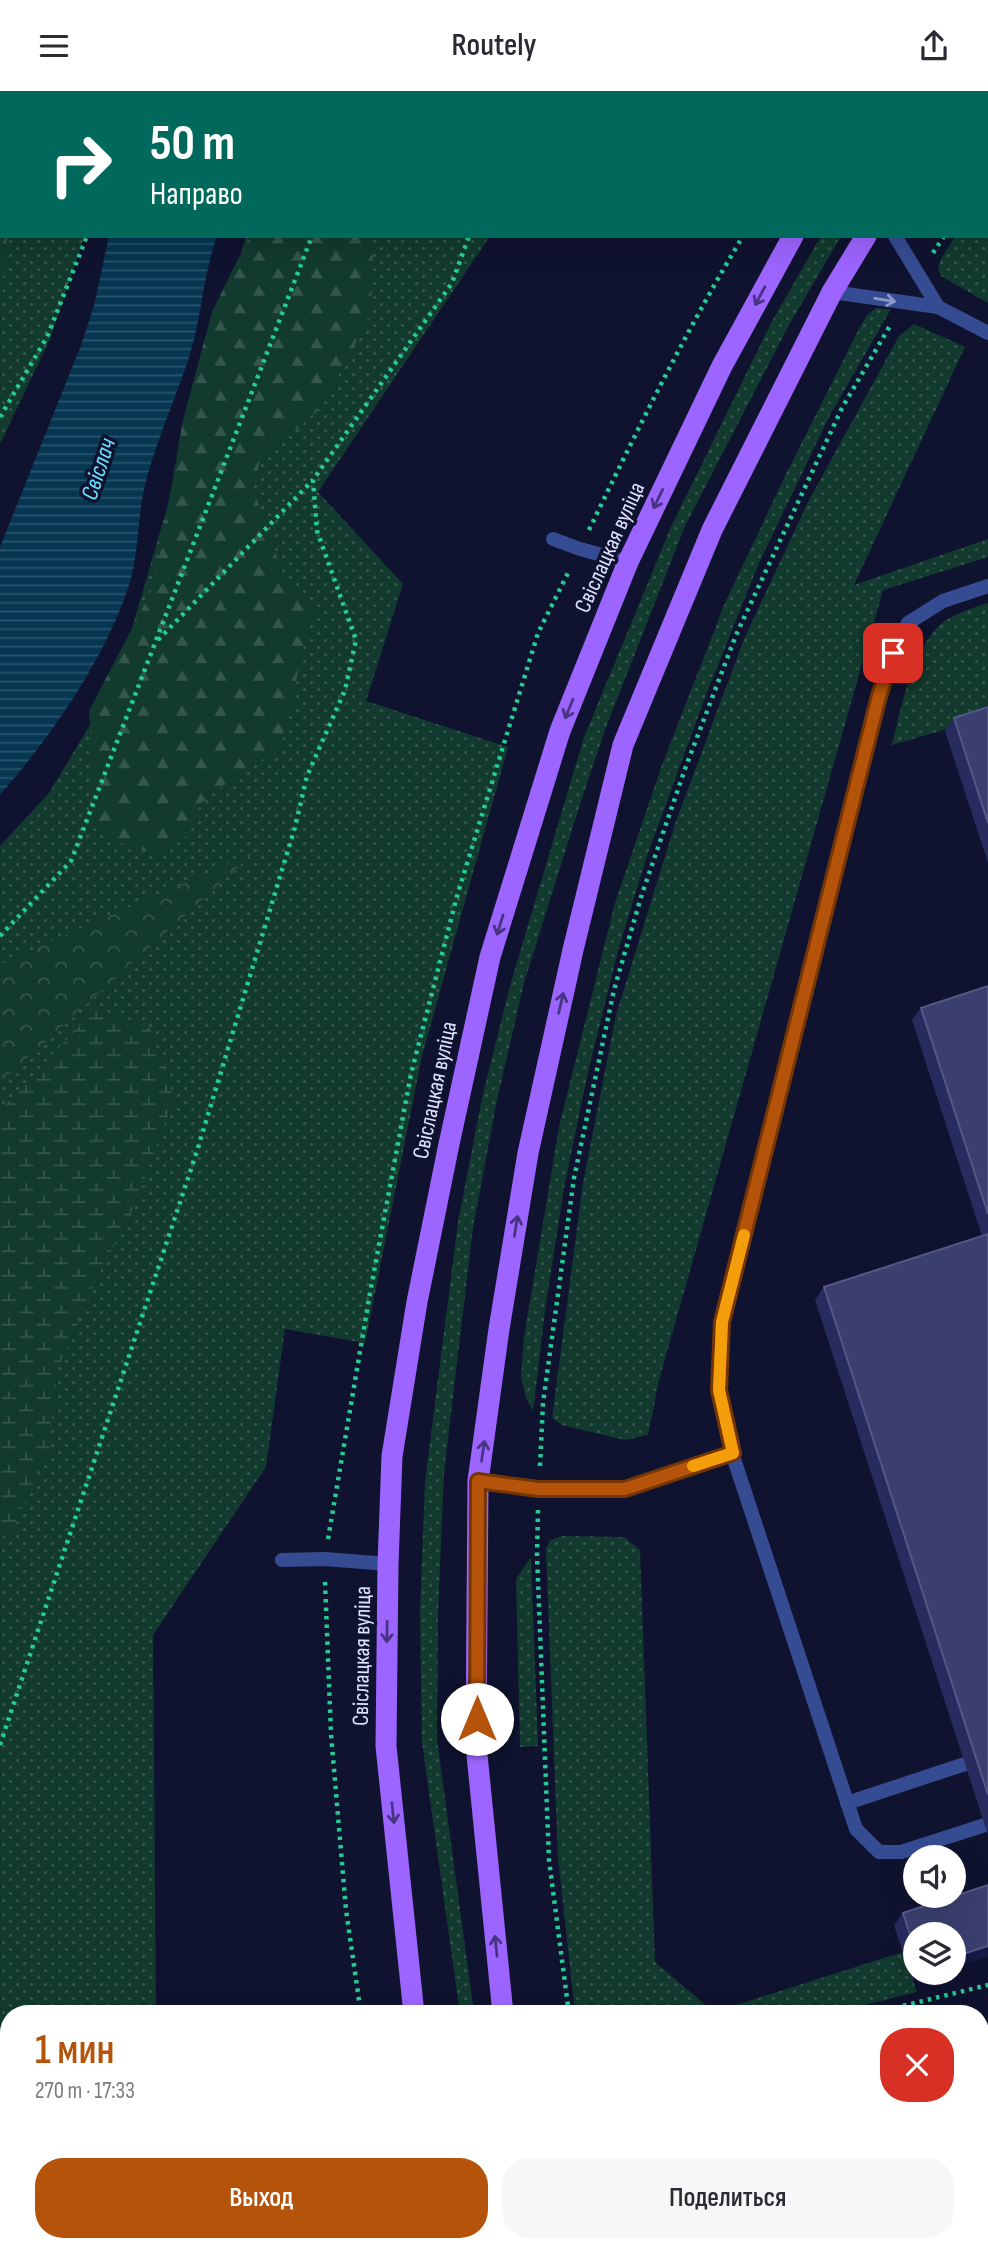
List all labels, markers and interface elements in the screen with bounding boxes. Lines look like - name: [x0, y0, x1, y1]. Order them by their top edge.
- text: Routely: [452, 26, 536, 65]
- icon: menu: [35, 27, 73, 65]
- icon: share: [915, 27, 953, 65]
- text: 50 m: [150, 115, 235, 174]
- icon: right: [35, 119, 126, 210]
- text: Направо: [150, 175, 243, 214]
- one-way arrow: [753, 285, 766, 306]
- one-way arrow: [873, 294, 896, 307]
- water label: Свіслач: [75, 434, 122, 504]
- street label: Свіслацкая вуліца: [569, 478, 651, 617]
- one-way arrow: [651, 488, 664, 509]
- pin: [863, 623, 923, 683]
- icon: arrive: [874, 634, 912, 672]
- one-way arrow: [562, 697, 575, 719]
- one-way arrow: [492, 914, 505, 936]
- one-way arrow: [555, 992, 568, 1015]
- street label: Свіслацкая вуліца: [407, 1019, 463, 1162]
- one-way arrow: [510, 1215, 523, 1237]
- one-way arrow: [476, 1440, 489, 1462]
- street label: Свіслацкая вуліца: [347, 1586, 377, 1726]
- one-way arrow: [380, 1621, 394, 1644]
- position arrow: [440, 1682, 514, 1756]
- one-way arrow: [387, 1802, 400, 1824]
- map controls: [903, 1845, 966, 1985]
- button: sound: [903, 1845, 966, 1908]
- button: layers: [903, 1922, 966, 1985]
- one-way arrow: [490, 1936, 503, 1958]
- text: 1 мин: [35, 2025, 115, 2076]
- button: close: [880, 2028, 954, 2102]
- text: 270 m · 17:33: [35, 2077, 135, 2105]
- button: Выход: [35, 2158, 488, 2238]
- button: Поделиться: [502, 2158, 954, 2238]

